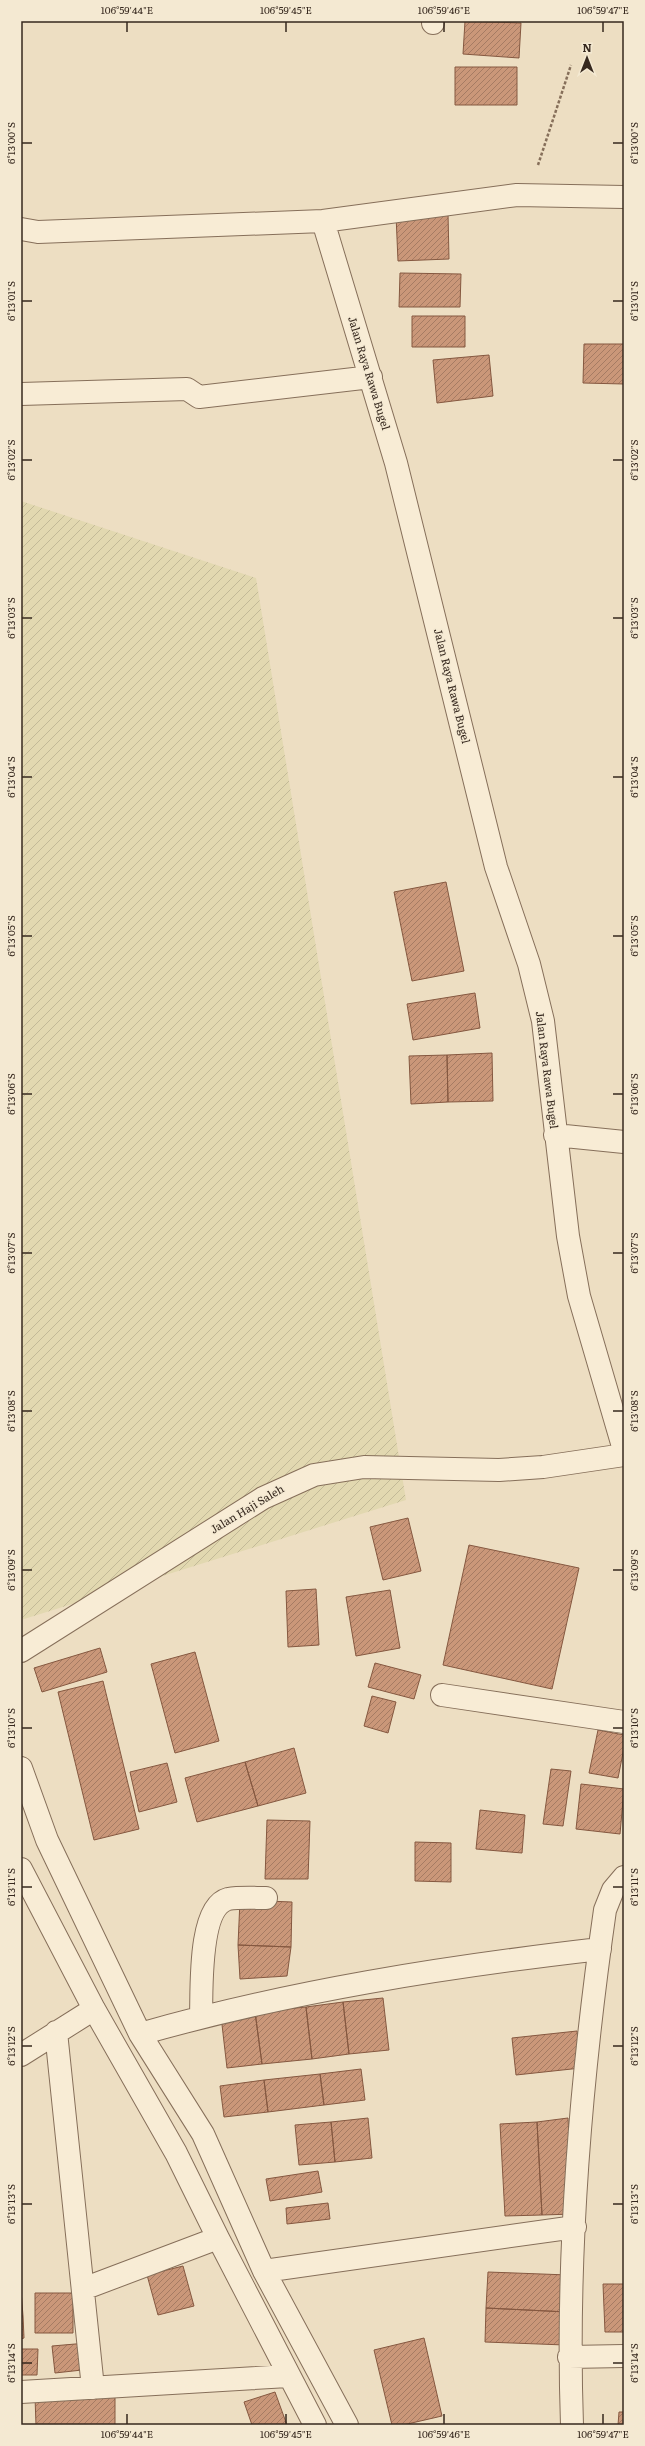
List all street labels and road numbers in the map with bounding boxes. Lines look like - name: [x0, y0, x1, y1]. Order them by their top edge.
- street label: Jalan Raya Rawa Bugel: [345, 314, 395, 432]
- street label: Jalan Raya Rawa Bugel: [431, 626, 475, 745]
- street label: Jalan Raya Rawa Bugel: [533, 1010, 563, 1130]
- street label: Jalan Haji Saleh: [207, 1480, 286, 1537]

